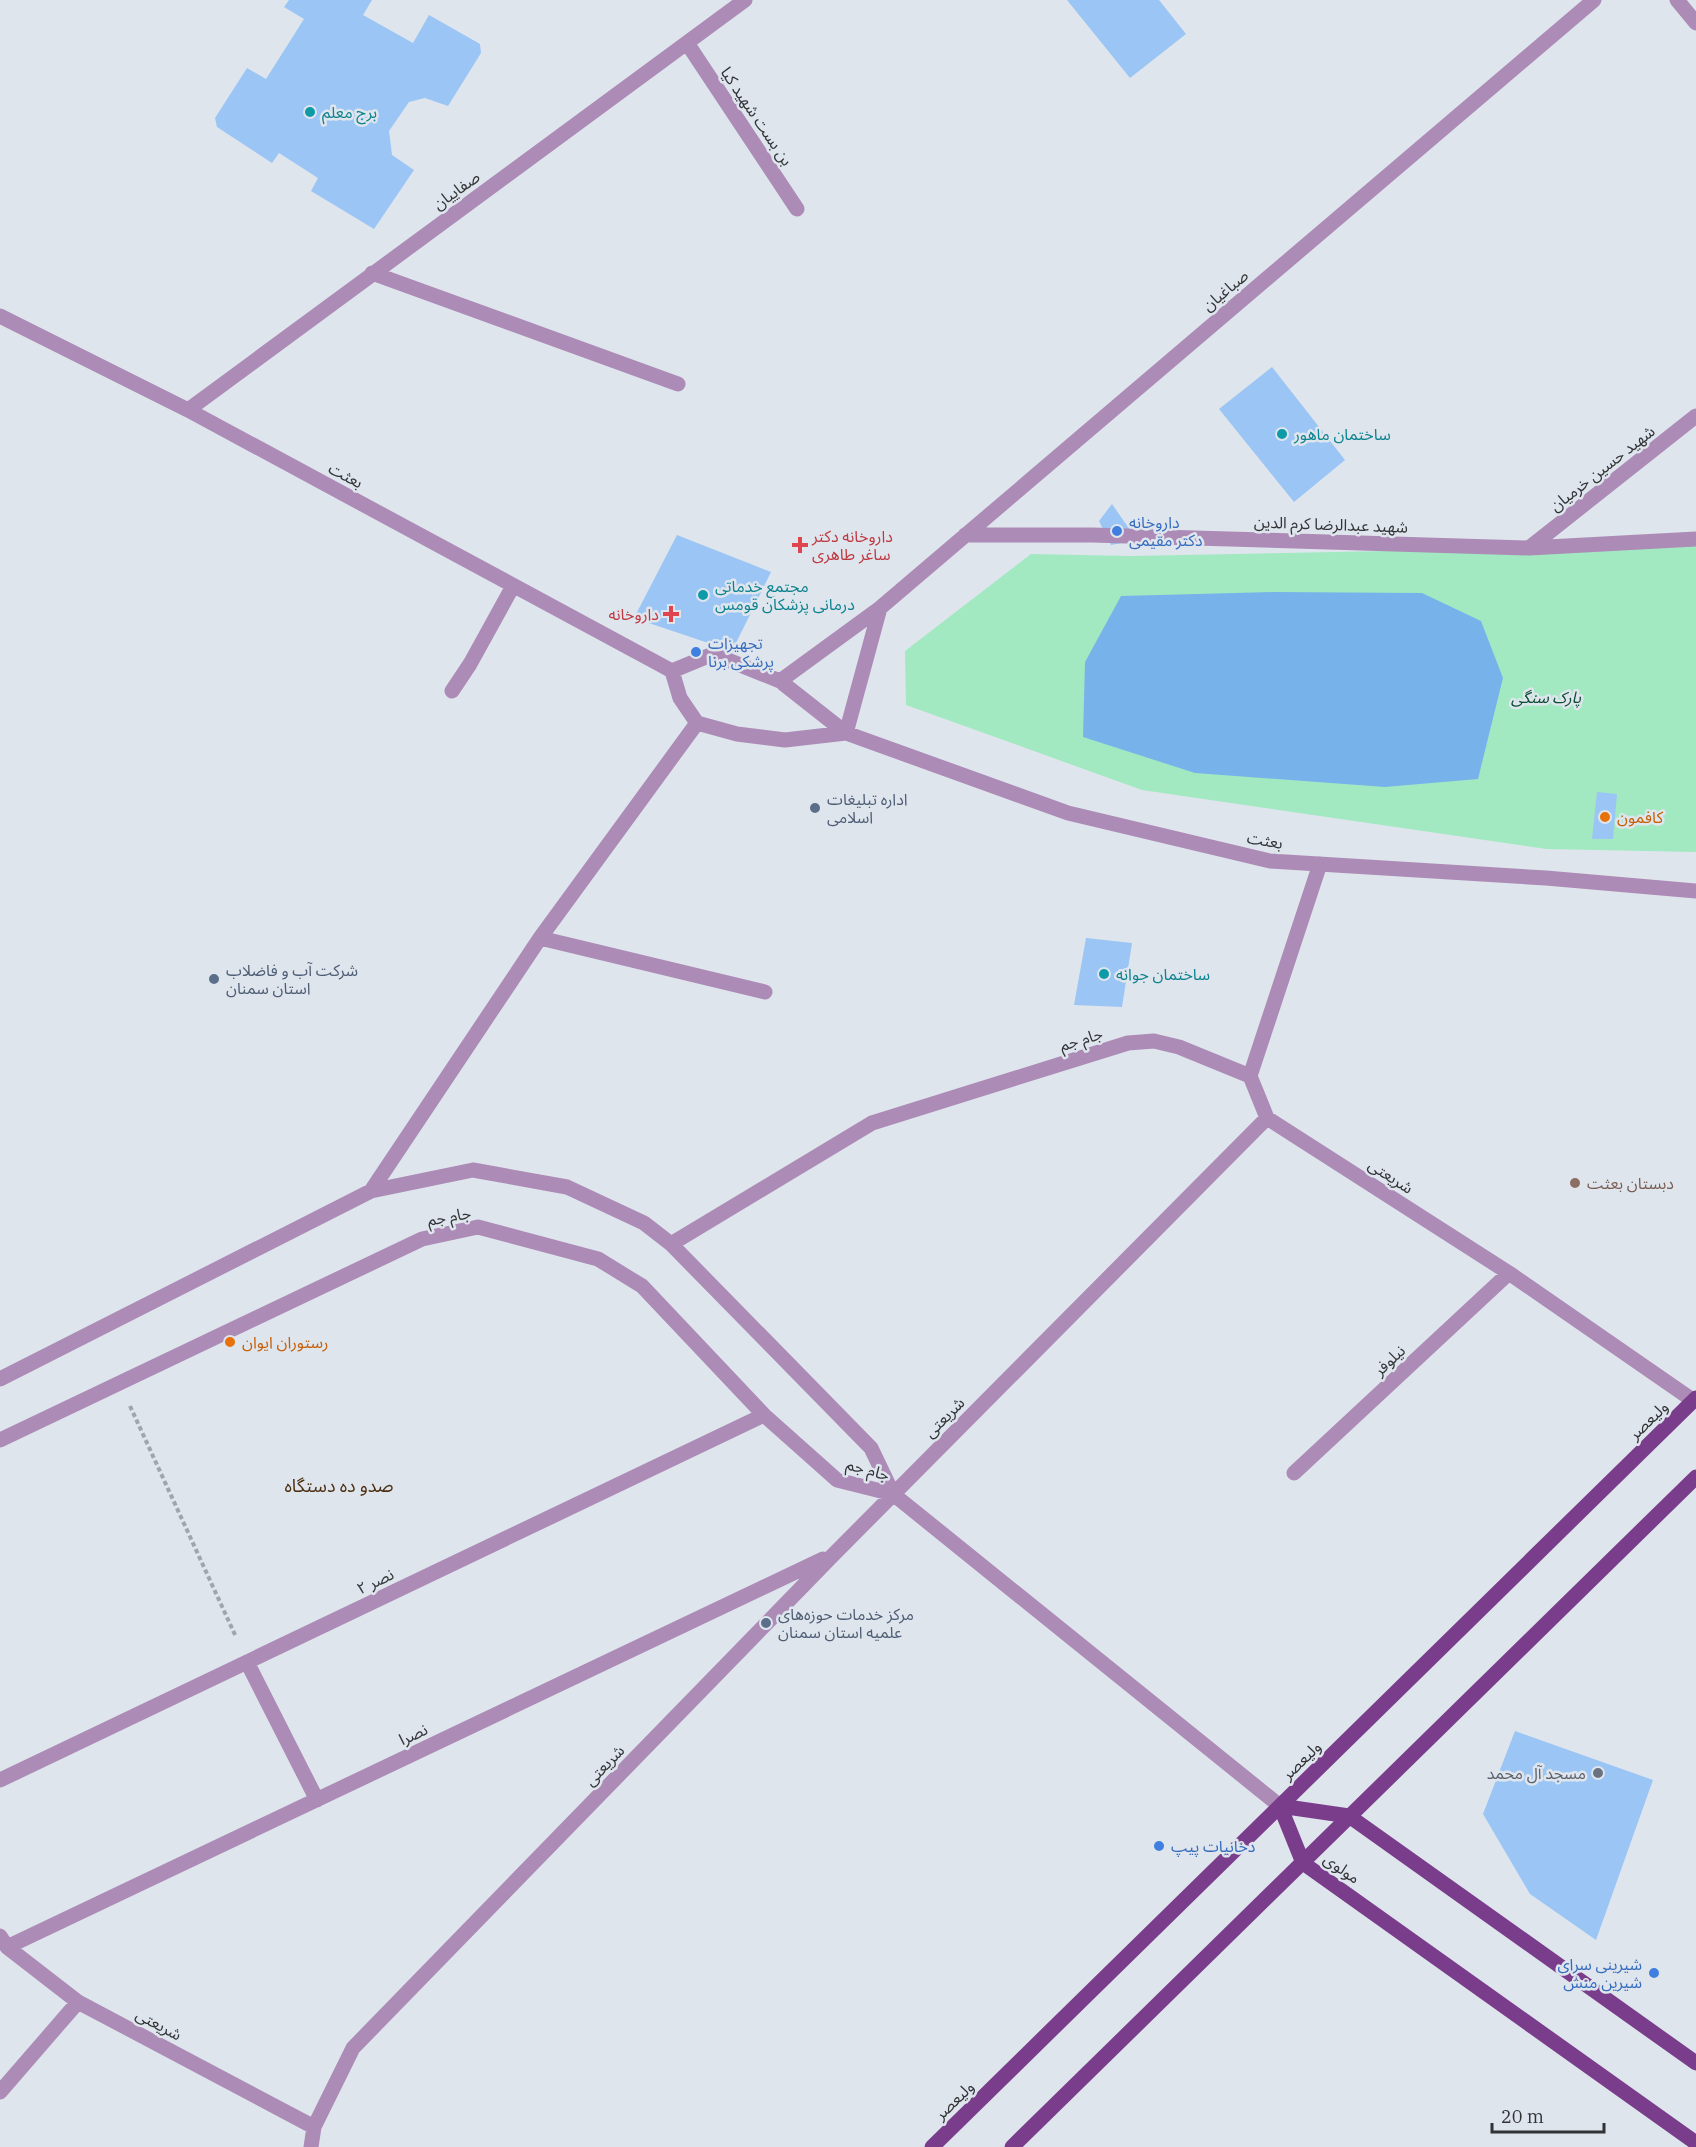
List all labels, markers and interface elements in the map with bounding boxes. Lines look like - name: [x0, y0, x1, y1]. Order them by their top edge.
- street label: بن بست شهید کیا: [717, 63, 797, 169]
- place label: برج معلم: [322, 102, 377, 125]
- marker: برج معلم: [303, 105, 317, 119]
- street label: صفاییان: [429, 166, 483, 214]
- street label: صباغیان: [1198, 265, 1252, 315]
- street label: شهید حسین خرمیان: [1545, 421, 1659, 515]
- place label: ساختمان ماهور: [1293, 424, 1391, 444]
- marker: ساختمان ماهور: [1275, 427, 1289, 441]
- street label: بعثت: [325, 458, 367, 492]
- street label: شهید عبدالرضا کرم الدین: [1253, 511, 1408, 540]
- place label: داروخانه دکتر مقیمی: [1129, 512, 1203, 550]
- marker: داروخانه دکتر مقیمی: [1110, 524, 1124, 538]
- place label: داروخانه دکتر ساغر طاهری: [811, 526, 893, 564]
- marker: داروخانه دکتر ساغر طاهری: [793, 538, 807, 552]
- place label: مجتمع خدماتی درمانی پزشکان قومس: [715, 576, 855, 615]
- marker: مجتمع خدماتی درمانی پزشکان قومس: [696, 588, 710, 602]
- place label: داروخانه: [608, 604, 659, 624]
- marker: داروخانه: [664, 607, 678, 621]
- place label: تجهیزات پرشکی برنا: [708, 633, 774, 672]
- marker: تجهیزات پرشکی برنا: [689, 645, 703, 659]
- park label: پارک سنگی: [1511, 687, 1581, 708]
- place label: اداره تبلیغات اسلامی: [827, 789, 908, 827]
- marker: اداره تبلیغات اسلامی: [808, 801, 822, 815]
- place label: کافمون: [1617, 807, 1664, 827]
- marker: کافمون: [1598, 810, 1612, 824]
- street label: بعثت: [1245, 827, 1285, 853]
- place label: شرکت آب و فاضلاب استان سمنان: [226, 960, 358, 998]
- place label: ساختمان جوانه: [1116, 964, 1210, 984]
- marker: ساختمان جوانه: [1097, 967, 1111, 981]
- marker: شرکت آب و فاضلاب استان سمنان: [207, 972, 221, 986]
- street label: جام جم: [1057, 1023, 1106, 1058]
- street label: شریعتی: [1365, 1154, 1417, 1198]
- place label: دبستان بعثت: [1587, 1173, 1674, 1193]
- marker: دبستان بعثت: [1568, 1176, 1582, 1190]
- street label: جام جم: [426, 1202, 473, 1233]
- place label: رستوران ایوان: [242, 1332, 328, 1352]
- marker: رستوران ایوان: [223, 1335, 237, 1349]
- street label: نیلوفر: [1368, 1340, 1409, 1380]
- street label: شریعتی: [920, 1393, 968, 1441]
- street label: ولیعصر: [1623, 1396, 1672, 1444]
- street label: جام جم: [843, 1453, 892, 1488]
- district label: صدو ده دستگاه: [284, 1474, 394, 1497]
- street label: نصر ۲: [353, 1564, 397, 1598]
- place label: مرکز خدمات حوزه‌های علمیه استان سمنان: [778, 1604, 914, 1642]
- marker: مرکز خدمات حوزه‌های علمیه استان سمنان: [759, 1616, 773, 1630]
- street label: نصرا: [396, 1719, 430, 1749]
- street label: ولیعصر: [1276, 1736, 1325, 1784]
- street label: شریعتی: [580, 1740, 628, 1790]
- place label: مسجد آل محمد: [1487, 1763, 1586, 1784]
- marker: مسجد آل محمد: [1591, 1766, 1605, 1780]
- place label: دخانیات پیپ: [1171, 1836, 1255, 1857]
- marker: دخانیات پیپ: [1152, 1839, 1166, 1853]
- street label: مولوی: [1320, 1848, 1364, 1888]
- place label: شیرینی سرای شیرین منش: [1557, 1954, 1642, 1992]
- marker: شیرینی سرای شیرین منش: [1647, 1966, 1661, 1980]
- street label: شریعتی: [133, 2004, 185, 2044]
- street label: ولیعصر: [929, 2076, 978, 2124]
- scale bar: [1492, 2096, 1604, 2134]
- text: 20 m: [1501, 2105, 1544, 2128]

